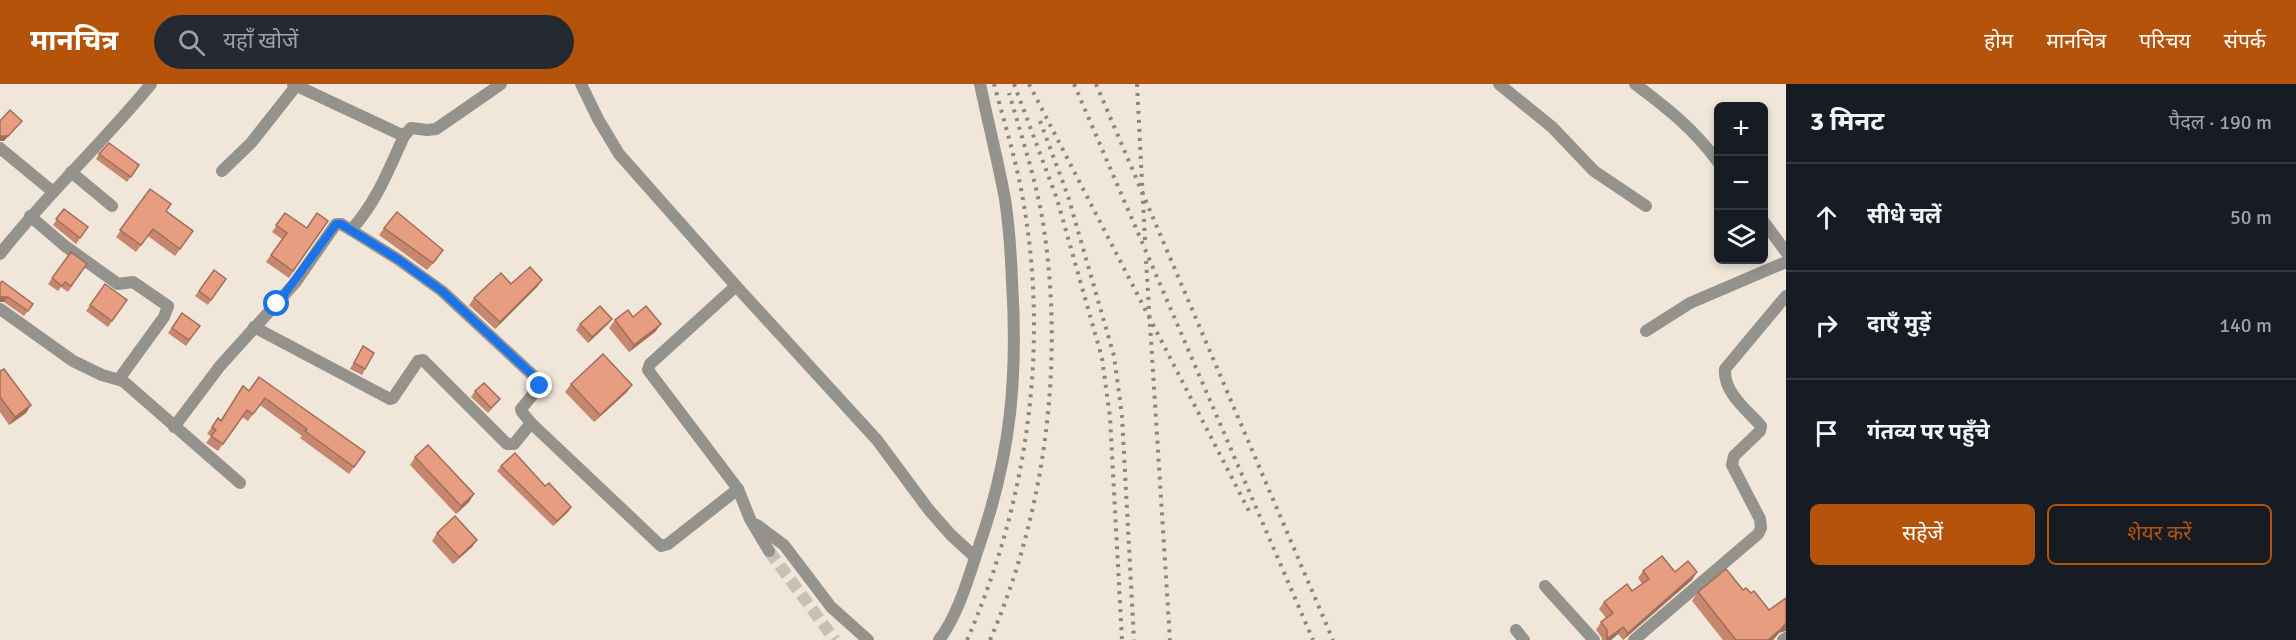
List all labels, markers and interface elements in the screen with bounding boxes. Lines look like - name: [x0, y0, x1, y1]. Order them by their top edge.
- search box: [154, 15, 574, 69]
- text: मानचित्र: [30, 24, 118, 58]
- icon: search: [175, 26, 208, 59]
- text: यहाँ खोजें: [223, 27, 298, 54]
- text: होम: [1984, 28, 2013, 54]
- text: मानचित्र: [2046, 28, 2106, 54]
- text: परिचय: [2139, 28, 2191, 54]
- text: संपर्क: [2224, 28, 2266, 54]
- map controls: [1714, 102, 1768, 264]
- button: +: [1714, 102, 1768, 156]
- text: 3 मिनट: [1810, 106, 1884, 138]
- text: पैदल · 190 m: [2169, 110, 2272, 135]
- button: −: [1714, 156, 1768, 210]
- icon: ahead: [1810, 201, 1843, 234]
- text: सीधे चलें: [1867, 202, 1941, 229]
- text: 50 m: [2230, 205, 2272, 230]
- button: layers: [1714, 210, 1768, 264]
- route start: [263, 290, 289, 316]
- icon: right: [1810, 309, 1843, 342]
- text: दाएँ मुड़ें: [1867, 310, 1931, 337]
- text: 140 m: [2219, 313, 2272, 338]
- route end: [526, 372, 552, 398]
- icon: arrive: [1810, 417, 1843, 450]
- text: गंतव्य पर पहुँचे: [1867, 418, 1990, 445]
- button: सहेजें: [1810, 504, 2035, 565]
- button: शेयर करें: [2047, 504, 2272, 565]

